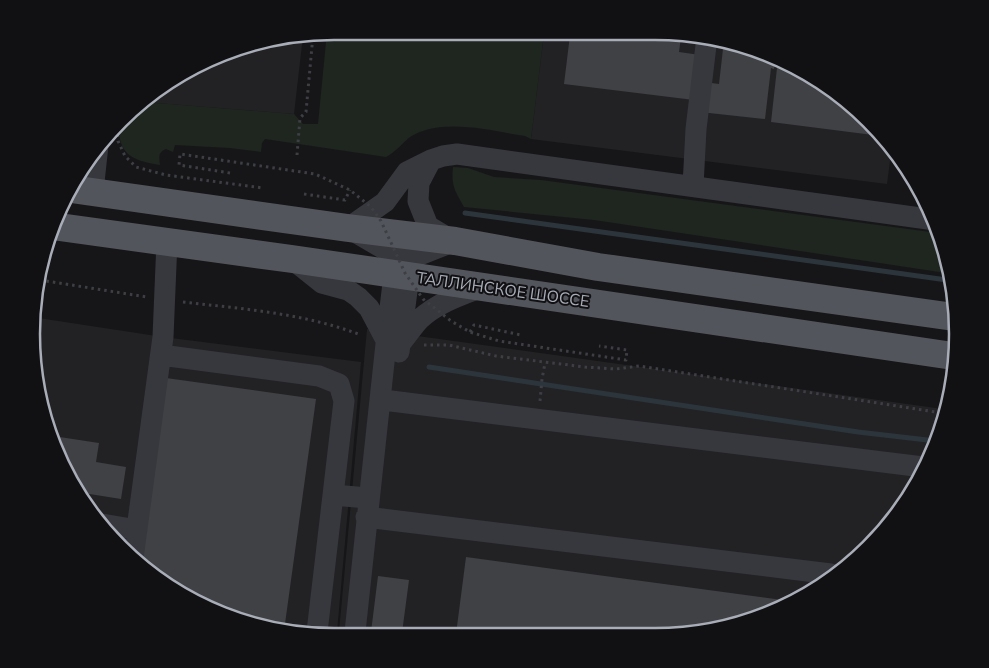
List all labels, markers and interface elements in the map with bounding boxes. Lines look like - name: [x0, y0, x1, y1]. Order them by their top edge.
- street label: ТАЛЛИНСКОЕ ШОССЕ: [415, 267, 591, 313]

